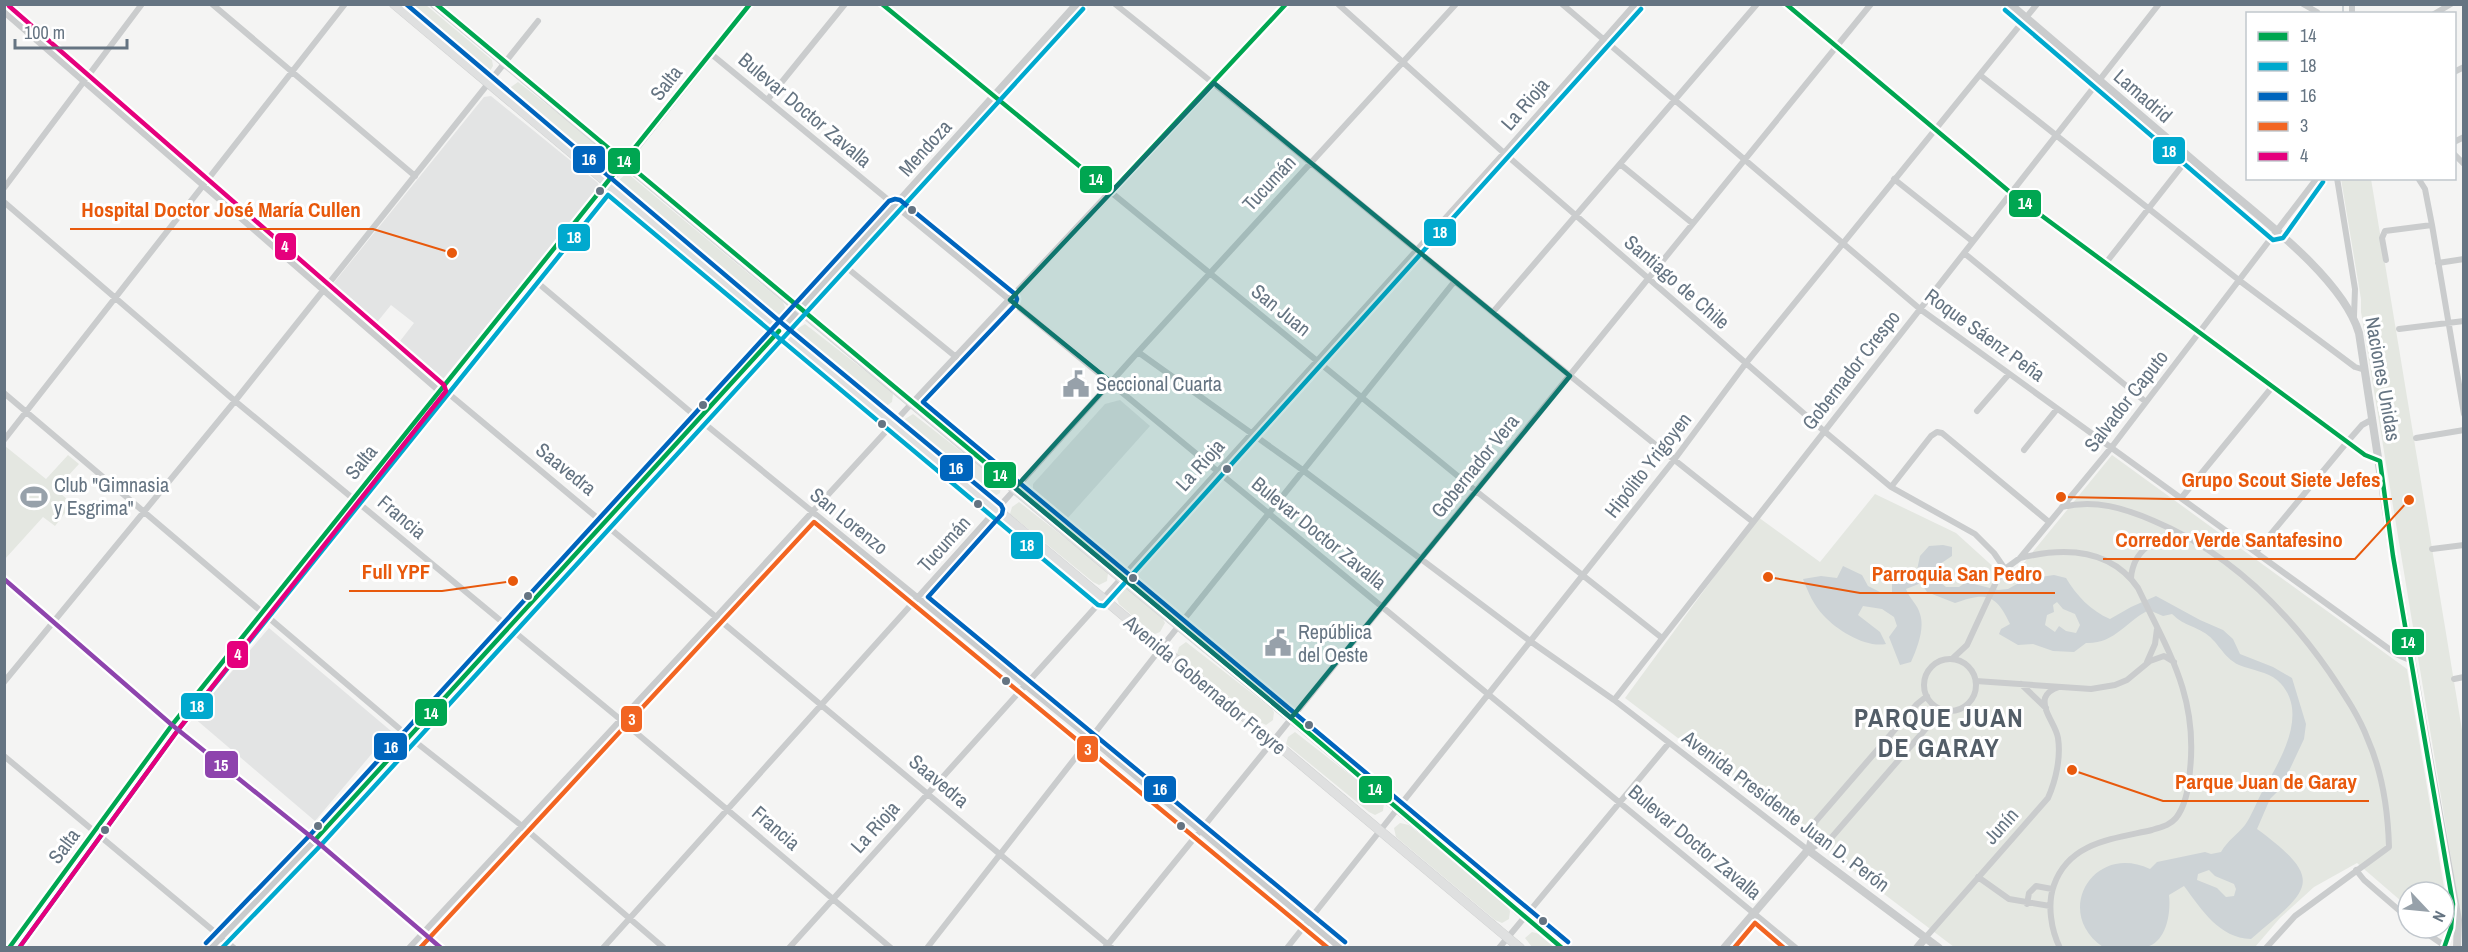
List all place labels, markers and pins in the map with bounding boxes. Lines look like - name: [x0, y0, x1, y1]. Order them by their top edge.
- unlabelled marker: [594, 185, 606, 197]
- callout: Hospital Doctor José María Cullen: [70, 190, 373, 229]
- unlabelled marker: [906, 204, 918, 216]
- public building icon: Seccional Cuarta: [1061, 369, 1091, 399]
- place label: Seccional Cuarta: [1096, 370, 1222, 397]
- unlabelled marker: [697, 399, 709, 411]
- unlabelled marker: [876, 418, 888, 430]
- callout: Grupo Scout Siete Jefes: [2169, 460, 2392, 499]
- unlabelled marker: [1221, 463, 1233, 475]
- place label: Club "Gimnasia y Esgrima": [54, 471, 169, 521]
- sports icon: Club "Gimnasia y Esgrima": [19, 482, 49, 512]
- unlabelled marker: [972, 498, 984, 510]
- callout: Corredor Verde Santafesino: [2103, 520, 2355, 559]
- callout: Full YPF: [349, 552, 442, 591]
- callout: Parroquia San Pedro: [1860, 554, 2055, 593]
- unlabelled marker: [1127, 572, 1139, 584]
- unlabelled marker: [522, 590, 534, 602]
- place label: República del Oeste: [1298, 618, 1372, 668]
- public building icon: República del Oeste: [1263, 628, 1293, 658]
- unlabelled marker: [1000, 675, 1012, 687]
- unlabelled marker: [1303, 719, 1315, 731]
- callout: Parque Juan de Garay: [2163, 762, 2369, 801]
- unlabelled marker: [312, 820, 324, 832]
- unlabelled marker: [1175, 820, 1187, 832]
- unlabelled marker: [99, 824, 111, 836]
- unlabelled marker: [1537, 915, 1549, 927]

